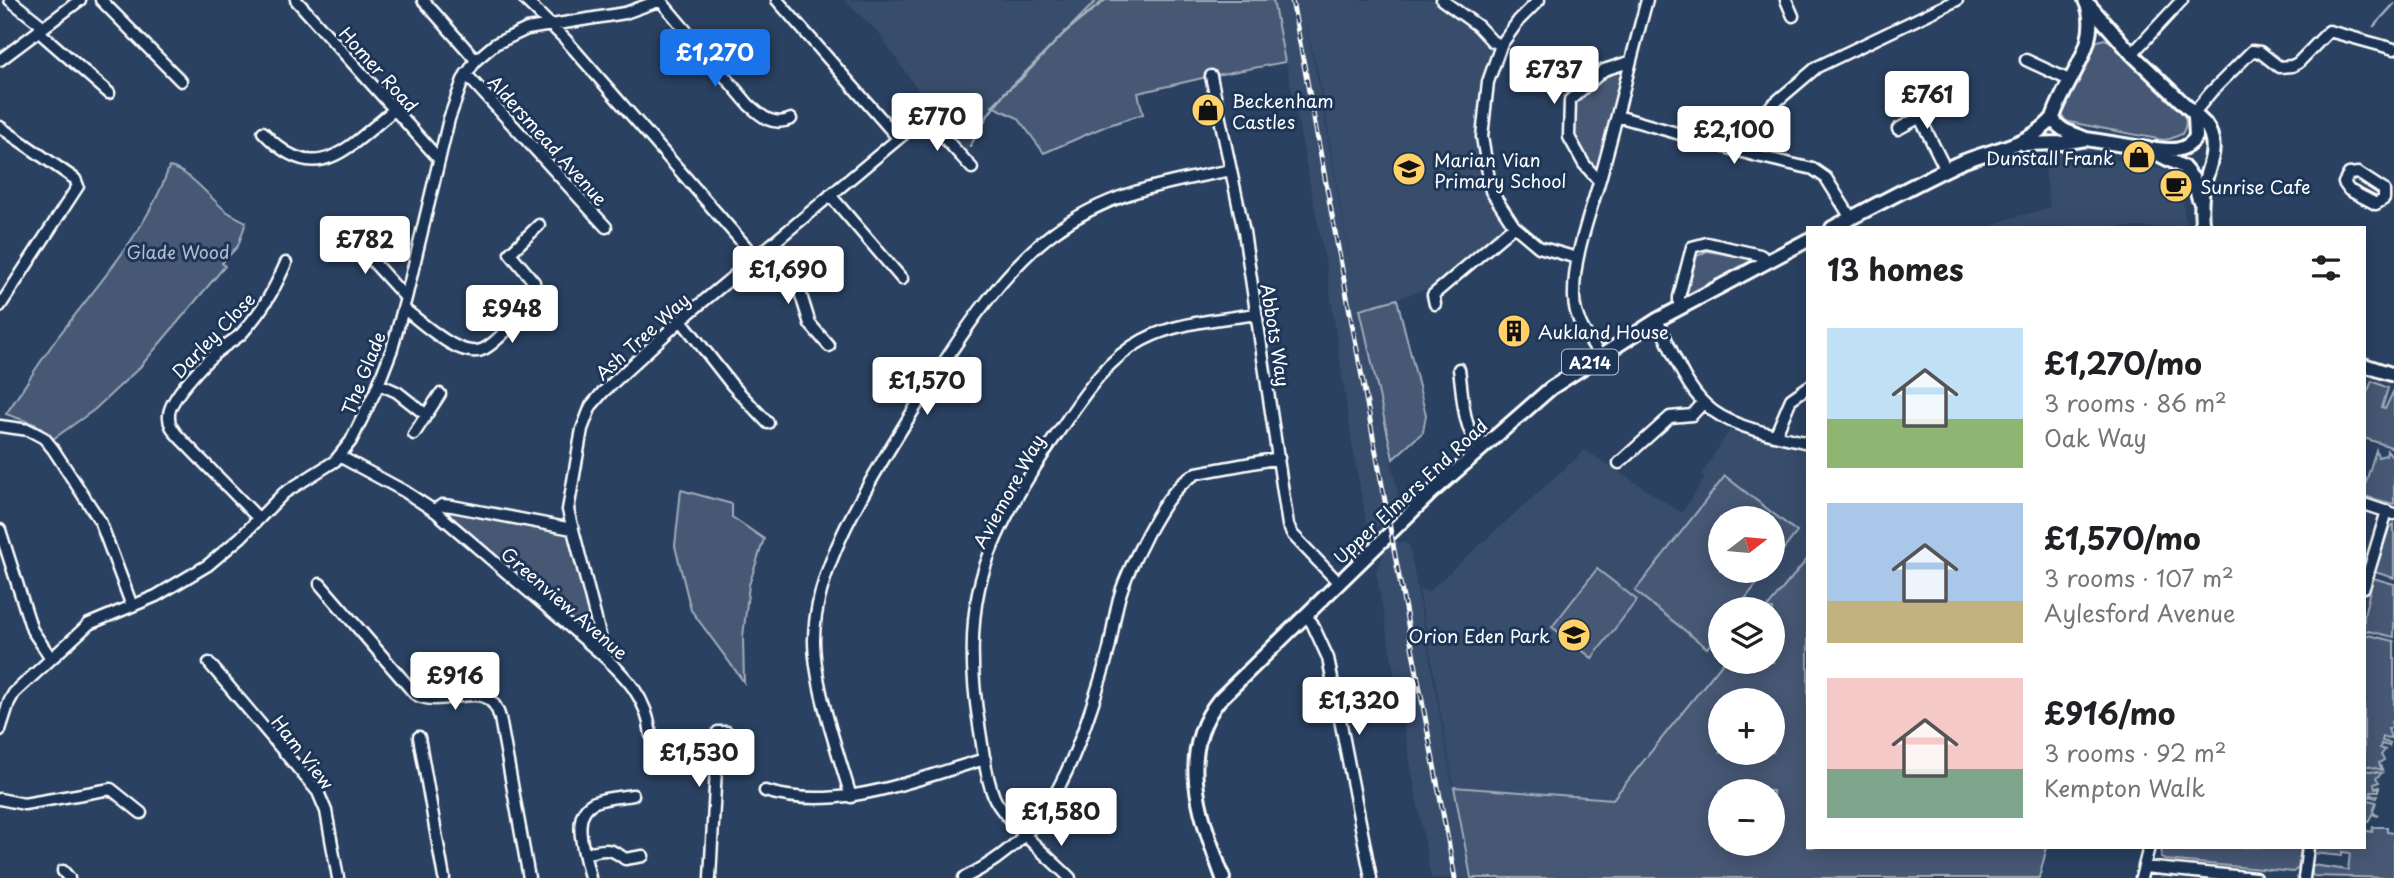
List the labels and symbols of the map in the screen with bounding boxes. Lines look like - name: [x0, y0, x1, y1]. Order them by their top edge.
- street label: Homer Road: [333, 20, 425, 118]
- pin: £1,270: [658, 29, 772, 89]
- pin: £737: [1513, 46, 1595, 106]
- street label: Aldersmead Avenue: [482, 69, 614, 211]
- pin: £761: [1886, 72, 1968, 131]
- place label: Beckenham Castles: [1232, 87, 1334, 135]
- shop icon: Beckenham Castles: [1189, 91, 1227, 129]
- pin: £770: [896, 94, 978, 153]
- pin: £2,100: [1677, 106, 1791, 166]
- shop icon: Dunstall Frank: [2120, 138, 2158, 176]
- place label: Dunstall Frank: [1986, 144, 2114, 171]
- place label: Marian Vian Primary School: [1434, 146, 1566, 194]
- school or university icon: Marian Vian Primary School: [1390, 150, 1428, 188]
- cafe icon: Sunrise Cafe: [2157, 167, 2195, 205]
- place label: Sunrise Cafe: [2200, 173, 2310, 200]
- pin: £782: [324, 216, 406, 276]
- park label: Glade Wood: [126, 238, 230, 265]
- pin: £1,690: [731, 246, 845, 306]
- street label: Abbots Way: [1255, 281, 1297, 389]
- street label: Darley Close: [165, 286, 261, 384]
- pin: £948: [471, 286, 553, 345]
- street label: Ash Tree Way: [589, 286, 695, 386]
- building icon: Aukland House: [1495, 312, 1533, 350]
- place label: Aukland House: [1538, 318, 1669, 345]
- street label: The Glade: [334, 327, 392, 419]
- road number: A214: [1562, 350, 1618, 374]
- pin: £1,570: [870, 358, 984, 417]
- street label: Upper Elmers End Road: [1327, 412, 1493, 570]
- street label: Aviemore Way: [966, 429, 1050, 553]
- north arrow: [1708, 506, 1785, 583]
- street label: Greenview Avenue: [496, 540, 634, 666]
- school or university icon: Orion Eden Park: [1555, 616, 1593, 654]
- place label: Orion Eden Park: [1409, 622, 1550, 649]
- pin: £916: [414, 652, 496, 712]
- pin: £1,320: [1302, 678, 1416, 737]
- street label: Ham View: [265, 709, 341, 795]
- pin: £1,530: [642, 730, 756, 789]
- pin: £1,580: [1004, 788, 1118, 848]

